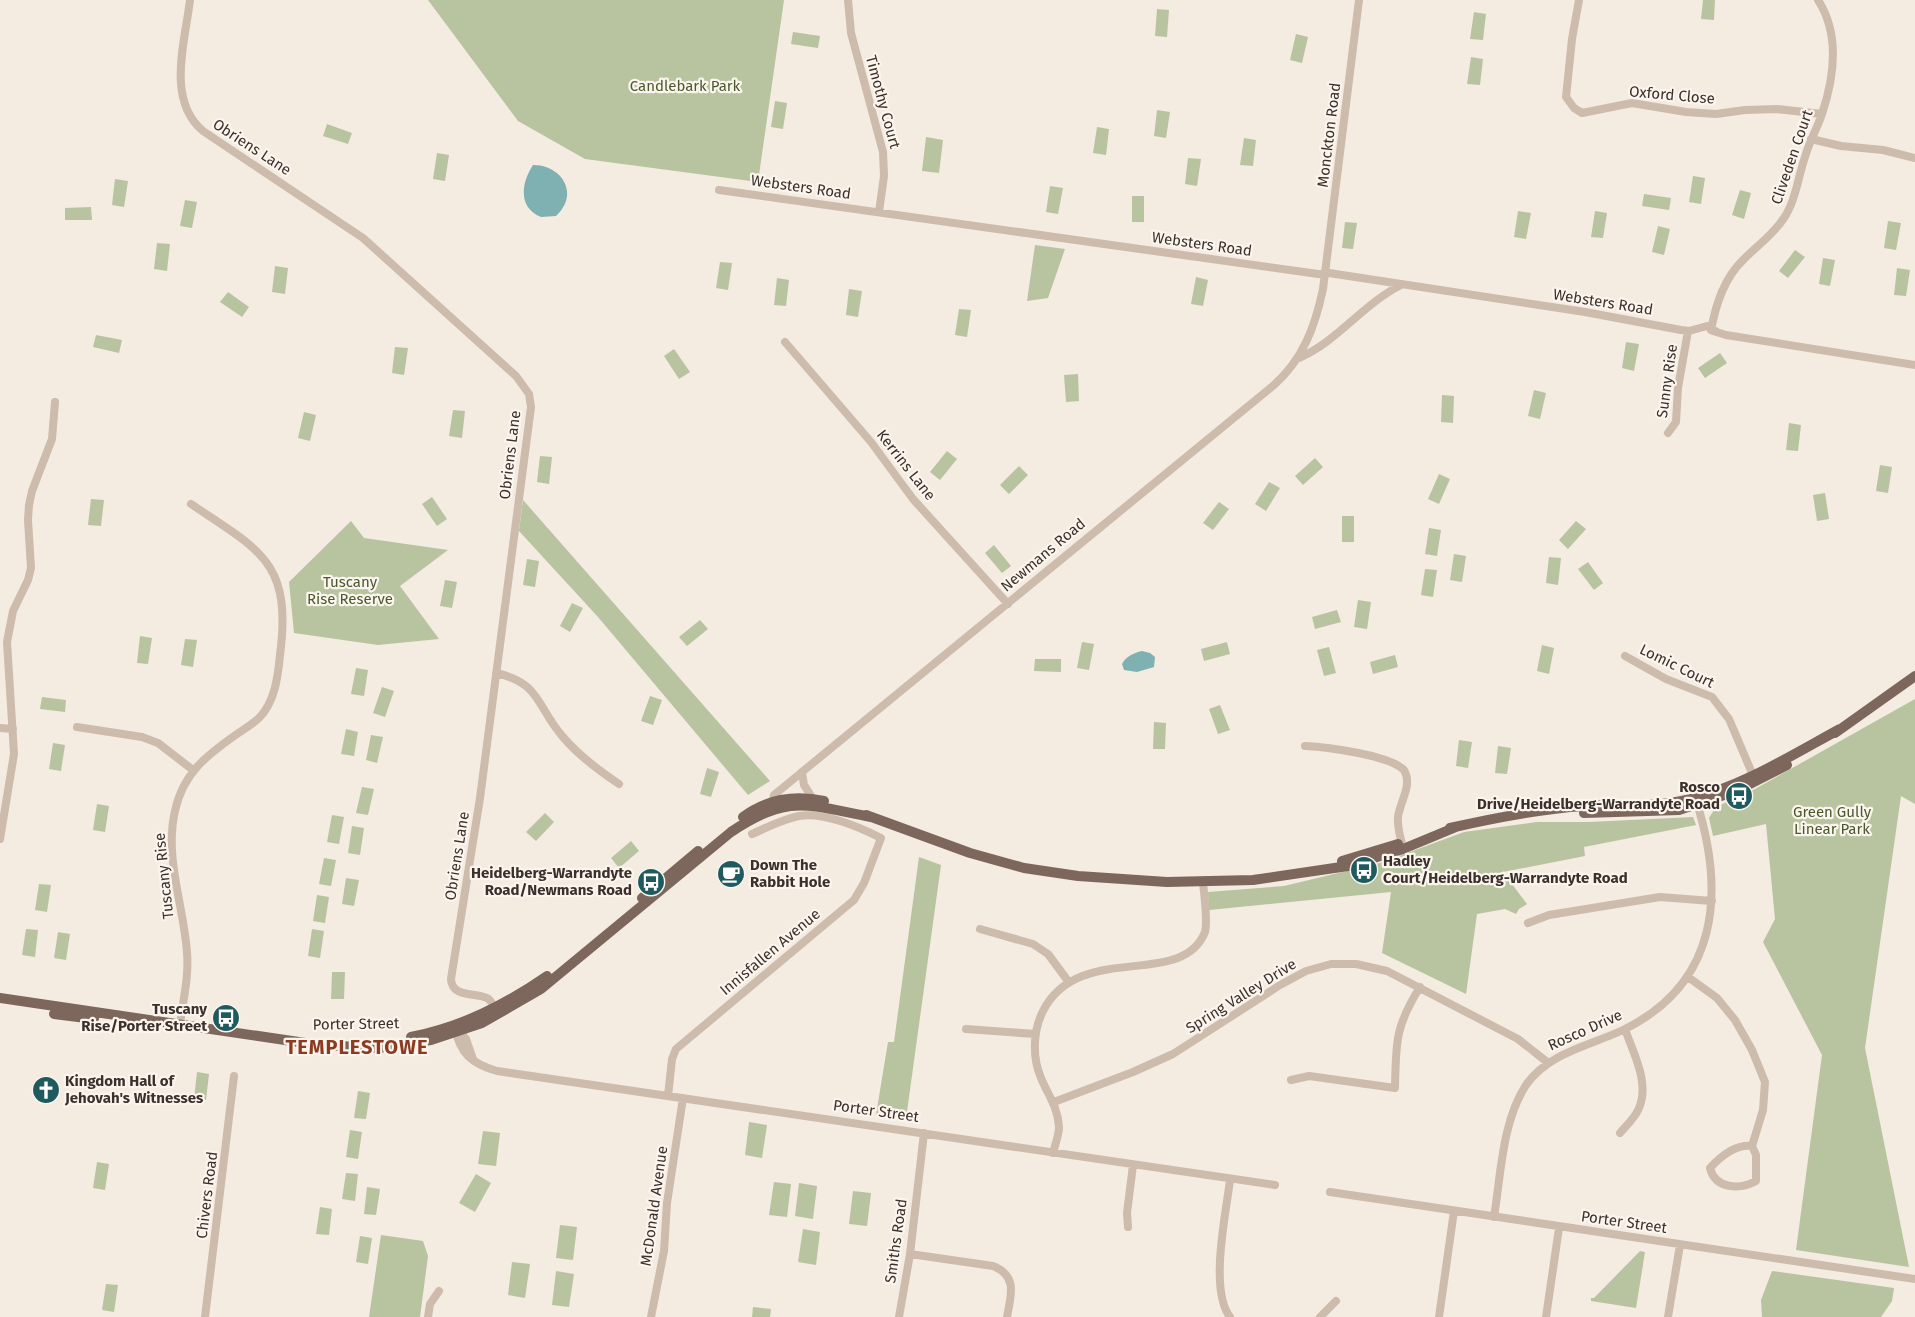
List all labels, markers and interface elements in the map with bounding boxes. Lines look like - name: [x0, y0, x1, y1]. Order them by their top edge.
- street label: Timothy Court: [862, 53, 904, 151]
- park label: Candlebark Park: [630, 77, 741, 95]
- street label: Monckton Road: [1314, 82, 1344, 188]
- street label: Oxford Close: [1628, 82, 1716, 108]
- street label: Cliveden Court: [1767, 107, 1817, 207]
- street label: Obriens Lane: [209, 115, 295, 179]
- street label: Websters Road: [750, 171, 852, 203]
- street label: Websters Road: [1151, 228, 1253, 260]
- street label: Websters Road: [1552, 285, 1654, 319]
- street label: Sunny Rise: [1653, 343, 1681, 419]
- street label: Obriens Lane: [496, 409, 524, 501]
- street label: Kerrins Lane: [873, 426, 939, 504]
- street label: Newmans Road: [997, 514, 1089, 596]
- park label: Tuscany Rise Reserve: [307, 573, 393, 608]
- street label: Lomic Court: [1637, 640, 1718, 692]
- place label: Rosco Drive/Heidelberg-Warrandyte Road: [1477, 778, 1720, 813]
- bus stop icon: Rosco Drive/Heidelberg-Warrandyte Road: [1724, 781, 1754, 811]
- park label: Green Gully Linear Park: [1793, 803, 1872, 838]
- street label: Obriens Lane: [441, 810, 473, 902]
- street label: Tuscany Rise: [151, 832, 177, 920]
- place label: Hadley Court/Heidelberg-Warrandyte Road: [1383, 852, 1628, 887]
- bus stop icon: Hadley Court/Heidelberg-Warrandyte Road: [1349, 855, 1379, 885]
- place label: Down The Rabbit Hole: [750, 856, 830, 891]
- cafe icon: Down The Rabbit Hole: [716, 859, 746, 889]
- place label: Heidelberg-Warrandyte Road/Newmans Road: [471, 864, 632, 899]
- bus stop icon: Heidelberg-Warrandyte Road/Newmans Road: [636, 867, 666, 897]
- street label: Innisfallen Avenue: [716, 905, 824, 999]
- street label: Spring Valley Drive: [1182, 955, 1300, 1037]
- place label: Tuscany Rise/Porter Street: [81, 1000, 207, 1035]
- bus stop icon: Tuscany Rise/Porter Street: [211, 1003, 241, 1033]
- street label: Rosco Drive: [1545, 1006, 1625, 1054]
- street label: Porter Street: [313, 1014, 400, 1034]
- district label: TEMPLESTOWE: [285, 1035, 429, 1059]
- place label: Kingdom Hall of Jehovah's Witnesses: [64, 1072, 203, 1107]
- church icon: Kingdom Hall of Jehovah's Witnesses: [31, 1075, 61, 1105]
- street label: Porter Street: [832, 1096, 921, 1126]
- street label: McDonald Avenue: [637, 1145, 671, 1267]
- street label: Chivers Road: [193, 1150, 221, 1240]
- street label: Smiths Road: [881, 1198, 911, 1284]
- street label: Porter Street: [1580, 1207, 1669, 1237]

